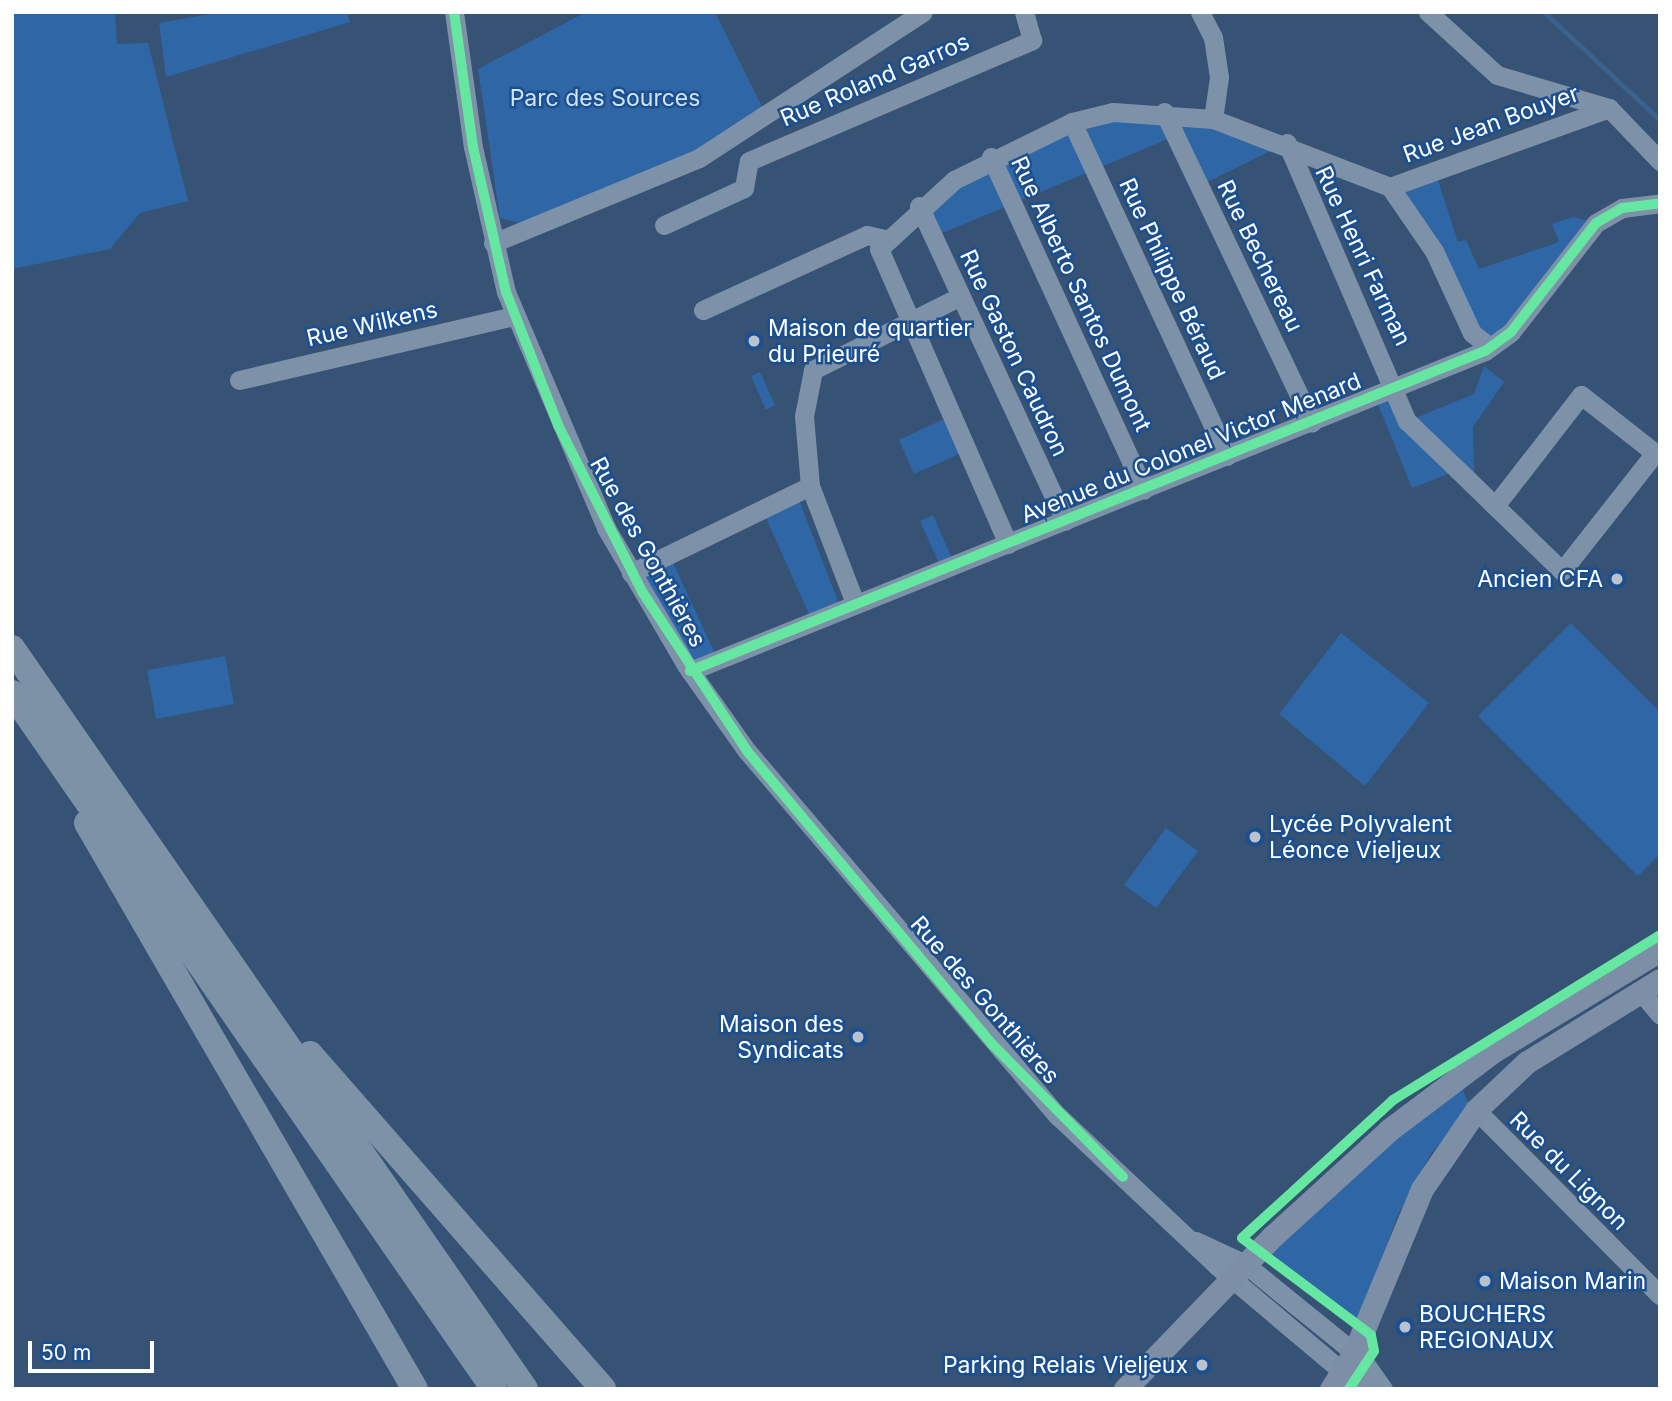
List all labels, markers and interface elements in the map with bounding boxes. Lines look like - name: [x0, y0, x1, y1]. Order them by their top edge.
- street label: Rue Roland Garros: [776, 28, 974, 132]
- street label: Rue Jean Bouyer: [1399, 79, 1583, 169]
- park label: Parc des Sources: [510, 84, 700, 112]
- street label: Rue Alberto Santos Dumont: [1005, 152, 1157, 436]
- street label: Rue Henri Farman: [1309, 162, 1417, 350]
- street label: Rue Philippe Béraud: [1113, 174, 1231, 384]
- street label: Rue Bechereau: [1211, 176, 1309, 336]
- street label: Rue Gaston Caudron: [954, 245, 1074, 461]
- street label: Rue Wilkens: [304, 296, 440, 352]
- place label: Maison de quartier du Prieuré: [768, 314, 972, 368]
- marker: Maison de quartier du Prieuré: [746, 333, 762, 349]
- street label: Avenue du Colonel Victor Menard: [1017, 367, 1365, 529]
- street label: Rue des Gonthières: [584, 452, 712, 652]
- place label: Ancien CFA: [1477, 565, 1603, 593]
- marker: Ancien CFA: [1609, 571, 1625, 587]
- place label: Lycée Polyvalent Léonce Vieljeux: [1269, 810, 1452, 864]
- marker: Lycée Polyvalent Léonce Vieljeux: [1247, 829, 1263, 845]
- street label: Rue des Gonthières: [905, 911, 1065, 1089]
- place label: Maison des Syndicats: [719, 1010, 844, 1064]
- marker: Maison des Syndicats: [850, 1029, 866, 1045]
- street label: Rue du Lignon: [1504, 1106, 1634, 1236]
- place label: Maison Marin: [1499, 1267, 1646, 1295]
- marker: Maison Marin: [1477, 1273, 1493, 1289]
- place label: BOUCHERS REGIONAUX: [1419, 1300, 1554, 1354]
- marker: BOUCHERS REGIONAUX: [1397, 1319, 1413, 1335]
- scale bar: [32, 1328, 158, 1372]
- text: 50 m: [41, 1340, 91, 1365]
- place label: Parking Relais Vieljeux: [943, 1351, 1188, 1379]
- marker: Parking Relais Vieljeux: [1194, 1357, 1210, 1373]

